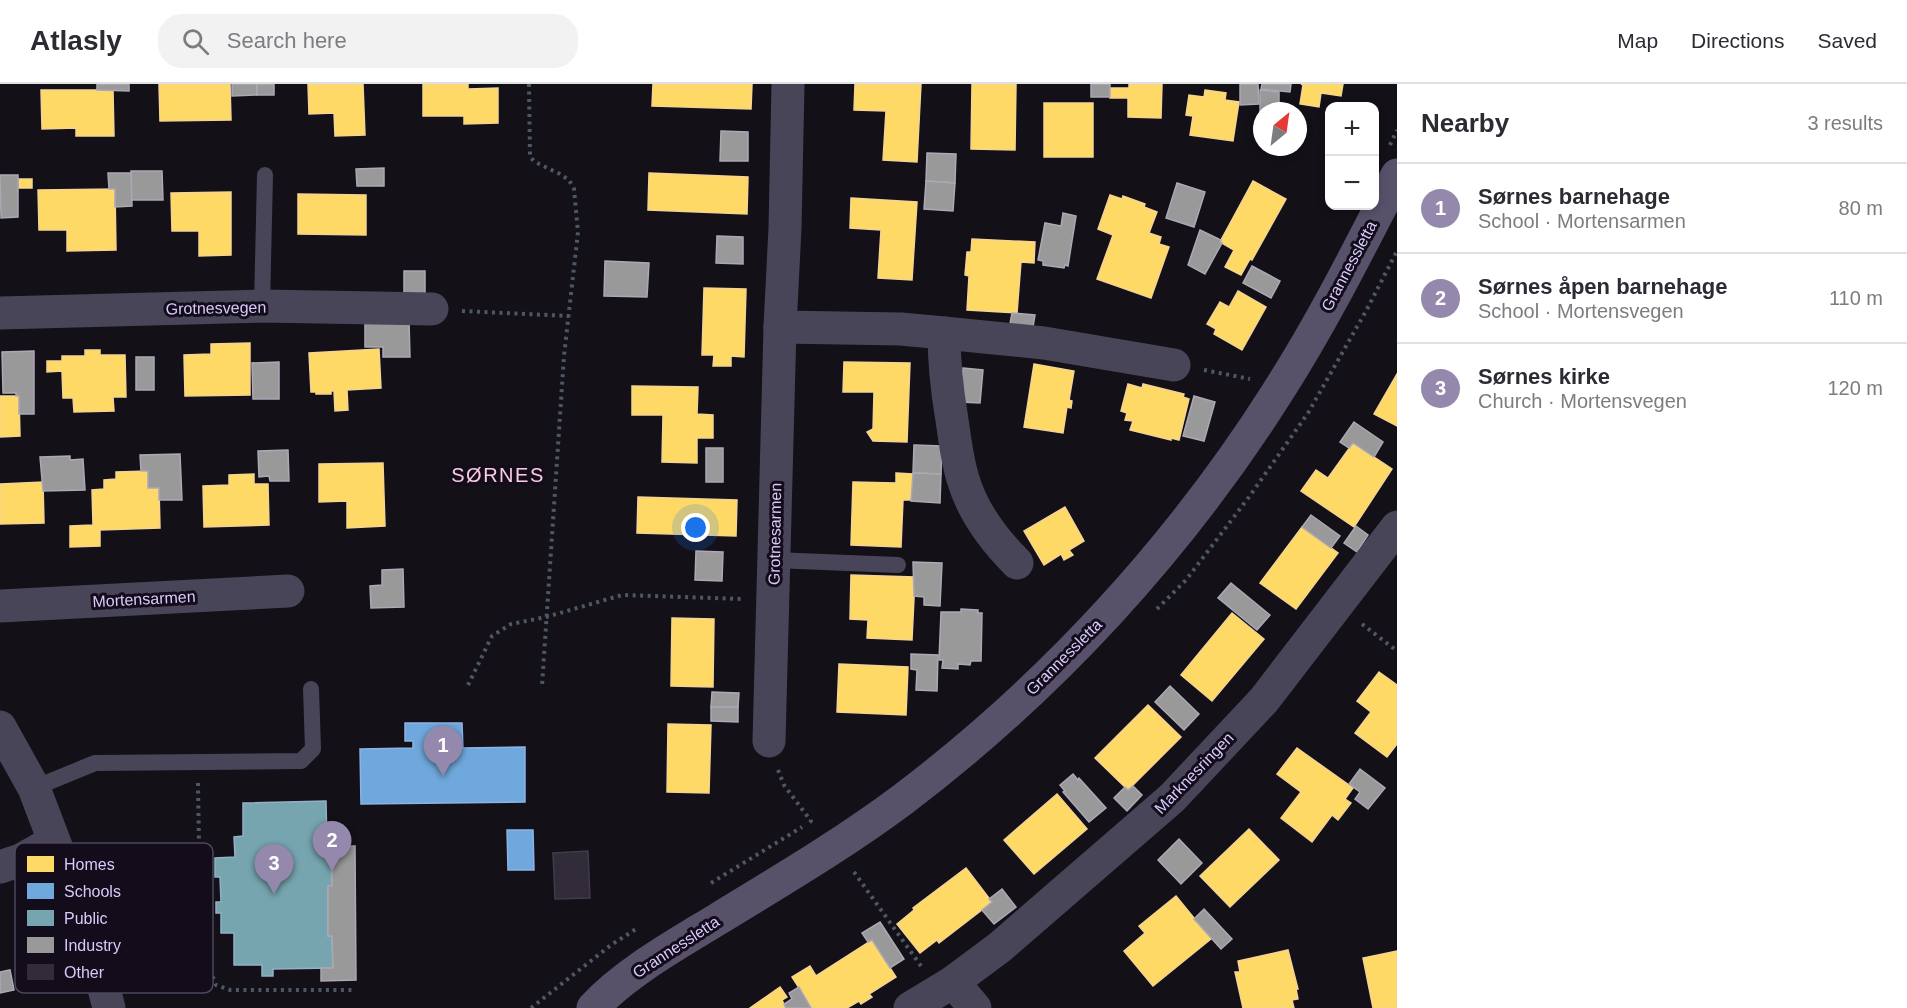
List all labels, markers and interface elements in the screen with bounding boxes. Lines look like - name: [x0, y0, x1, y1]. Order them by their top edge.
- search box: [158, 14, 578, 68]
- text: Atlasly: [30, 25, 122, 56]
- icon: search: [179, 25, 212, 58]
- text: Search here: [227, 28, 347, 53]
- text: Map: [1617, 29, 1658, 52]
- text: Directions: [1691, 29, 1784, 52]
- text: Saved: [1817, 29, 1877, 52]
- north arrow: [1253, 102, 1307, 156]
- map controls: [1325, 102, 1379, 210]
- button: +: [1325, 102, 1379, 156]
- text: Nearby: [1421, 108, 1509, 138]
- text: 3 results: [1807, 112, 1883, 134]
- button: −: [1325, 156, 1379, 210]
- text: Sørnes barnehage: [1478, 184, 1670, 209]
- text: 1: [1435, 197, 1446, 219]
- text: 80 m: [1839, 197, 1883, 219]
- text: School · Mortensarmen: [1478, 210, 1686, 232]
- street label: Grannessletta: [1318, 218, 1380, 314]
- text: Sørnes åpen barnehage: [1478, 274, 1727, 299]
- text: 2: [1435, 287, 1446, 309]
- text: 110 m: [1829, 287, 1883, 309]
- street label: Grotnesvegen: [166, 299, 266, 317]
- text: School · Mortensvegen: [1478, 300, 1684, 322]
- text: Sørnes kirke: [1478, 364, 1610, 389]
- text: 3: [1435, 377, 1446, 399]
- text: 120 m: [1827, 377, 1883, 399]
- text: Church · Mortensvegen: [1478, 390, 1687, 412]
- district label: SØRNES: [451, 464, 545, 486]
- street label: Grotnesarmen: [766, 483, 784, 585]
- your location: [681, 513, 710, 542]
- street label: Mortensarmen: [92, 588, 196, 610]
- street label: Grannessletta: [1023, 616, 1105, 698]
- pin: 1: [424, 726, 462, 776]
- street label: Marknesringen: [1151, 729, 1237, 817]
- pin: 2: [312, 822, 352, 871]
- legend: [15, 843, 213, 993]
- pin: 3: [254, 844, 294, 894]
- text: Homes: [64, 856, 115, 873]
- text: Schools: [64, 883, 121, 900]
- text: Public: [64, 910, 108, 927]
- street label: Grannessletta: [630, 913, 722, 981]
- text: Industry: [64, 937, 121, 954]
- text: Other: [64, 964, 105, 981]

